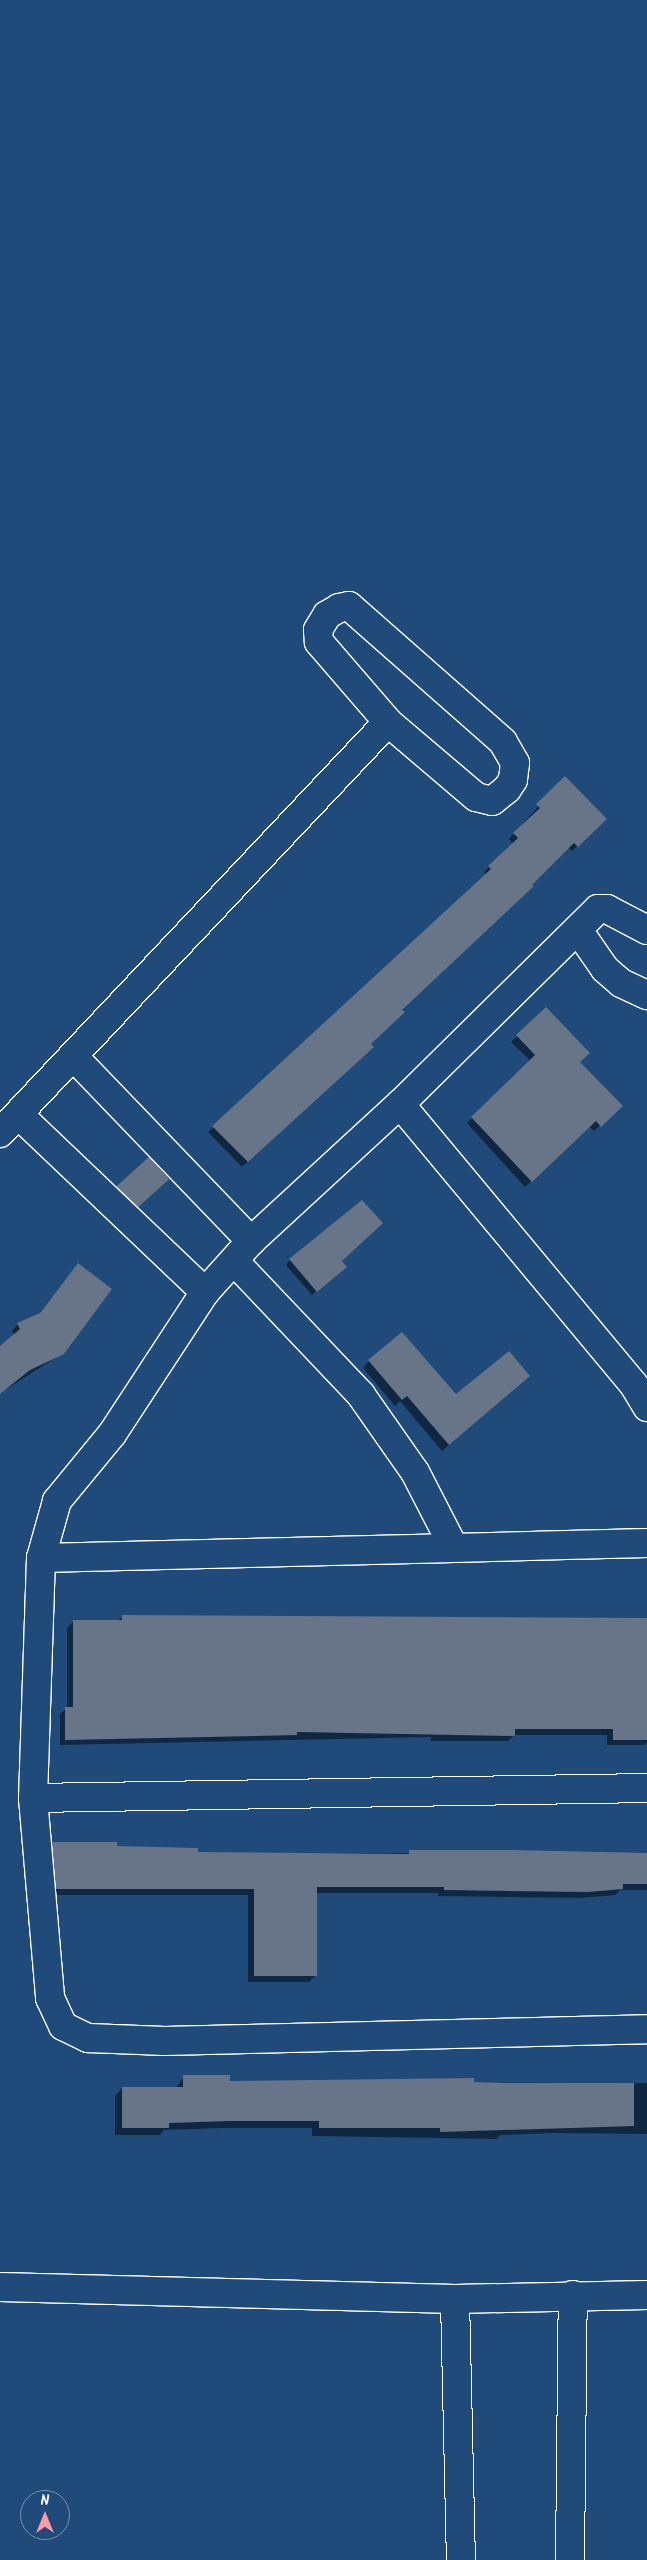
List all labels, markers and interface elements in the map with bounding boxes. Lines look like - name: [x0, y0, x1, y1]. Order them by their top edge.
- north arrow: [20, 2490, 70, 2540]
- text: N: [41, 2490, 49, 2512]

